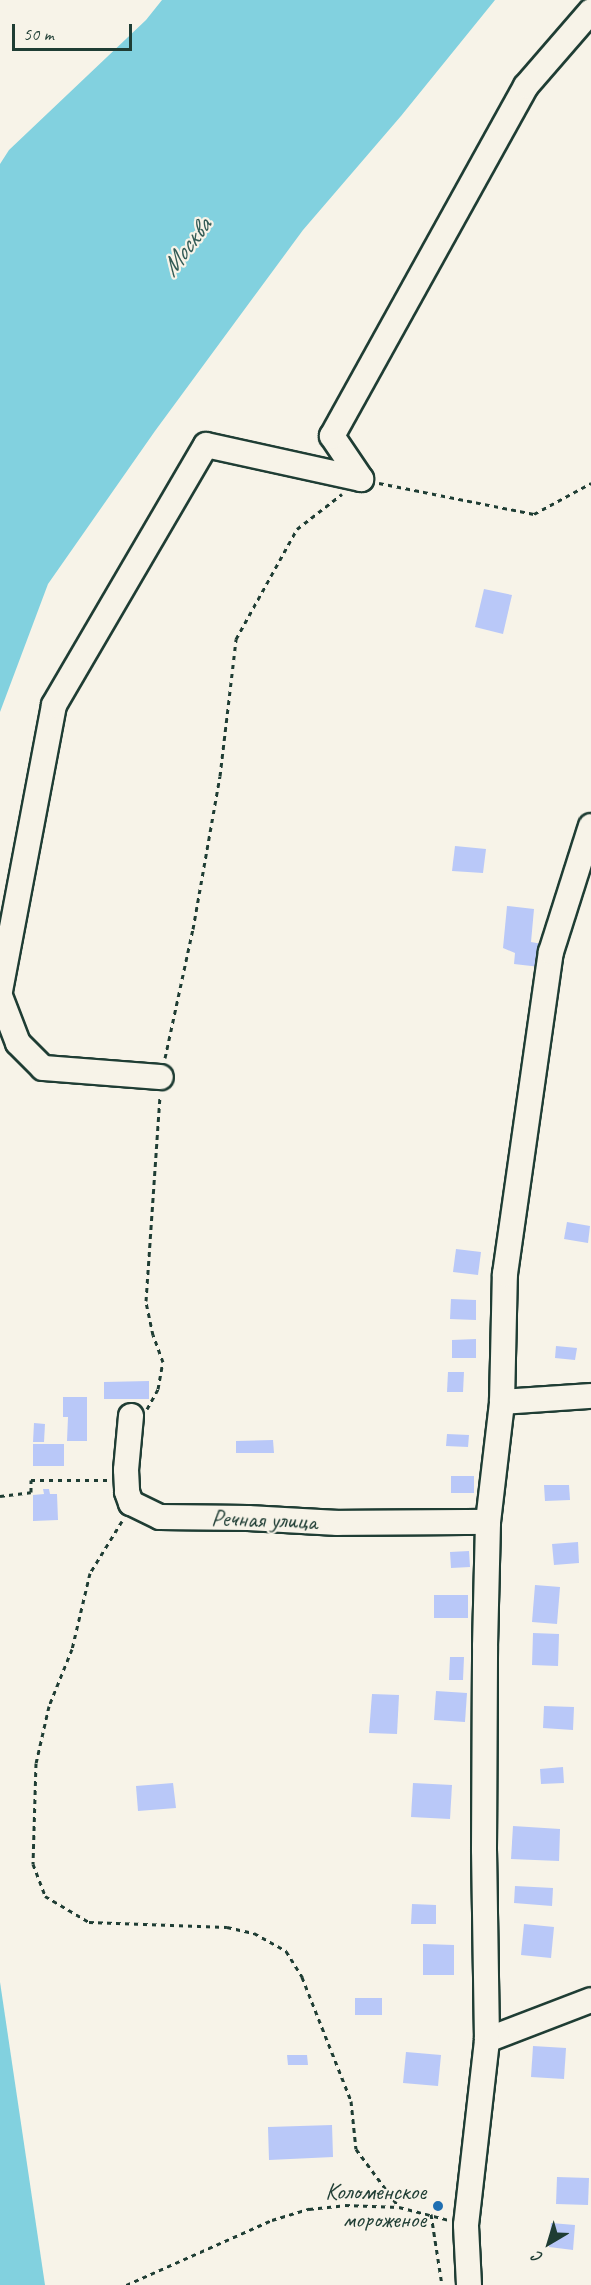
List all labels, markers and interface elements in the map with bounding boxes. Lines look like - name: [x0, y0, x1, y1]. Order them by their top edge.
- scale bar: [15, 12, 135, 50]
- text: 50 m: [23, 23, 54, 45]
- water label: Москва: [154, 212, 218, 282]
- street label: Речная улица: [211, 1504, 317, 1536]
- place label: Коломенское мороженое: [325, 2178, 426, 2234]
- marker: Коломенское мороженое: [431, 2199, 445, 2213]
- north arrow: [519, 2213, 579, 2273]
- text: С: [529, 2247, 547, 2267]

